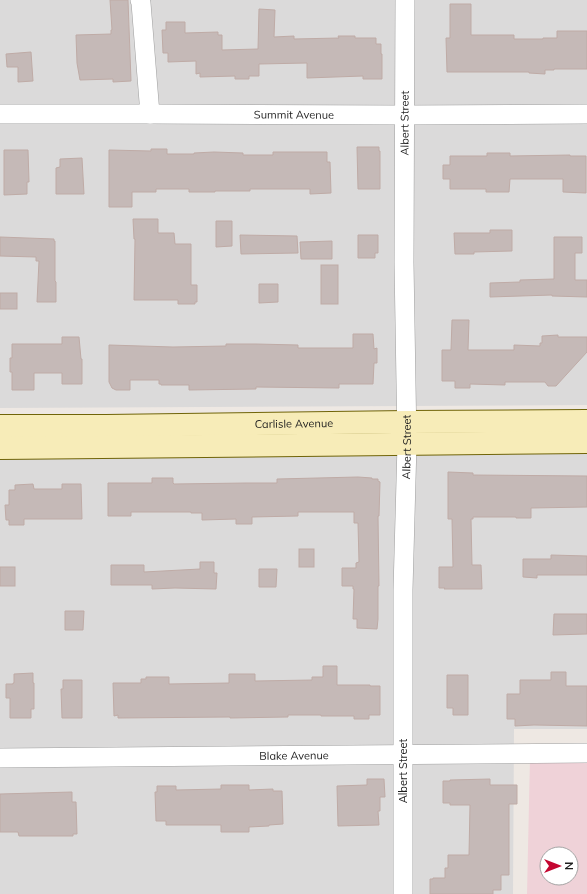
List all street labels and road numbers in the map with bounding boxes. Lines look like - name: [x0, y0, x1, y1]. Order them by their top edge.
- street label: Albert Street: [397, 91, 412, 156]
- street label: Summit Avenue: [254, 107, 334, 122]
- street label: Albert Street: [399, 414, 414, 480]
- street label: Carlisle Avenue: [255, 416, 333, 431]
- street label: Albert Street: [396, 738, 410, 803]
- street label: Blake Avenue: [259, 748, 329, 763]

